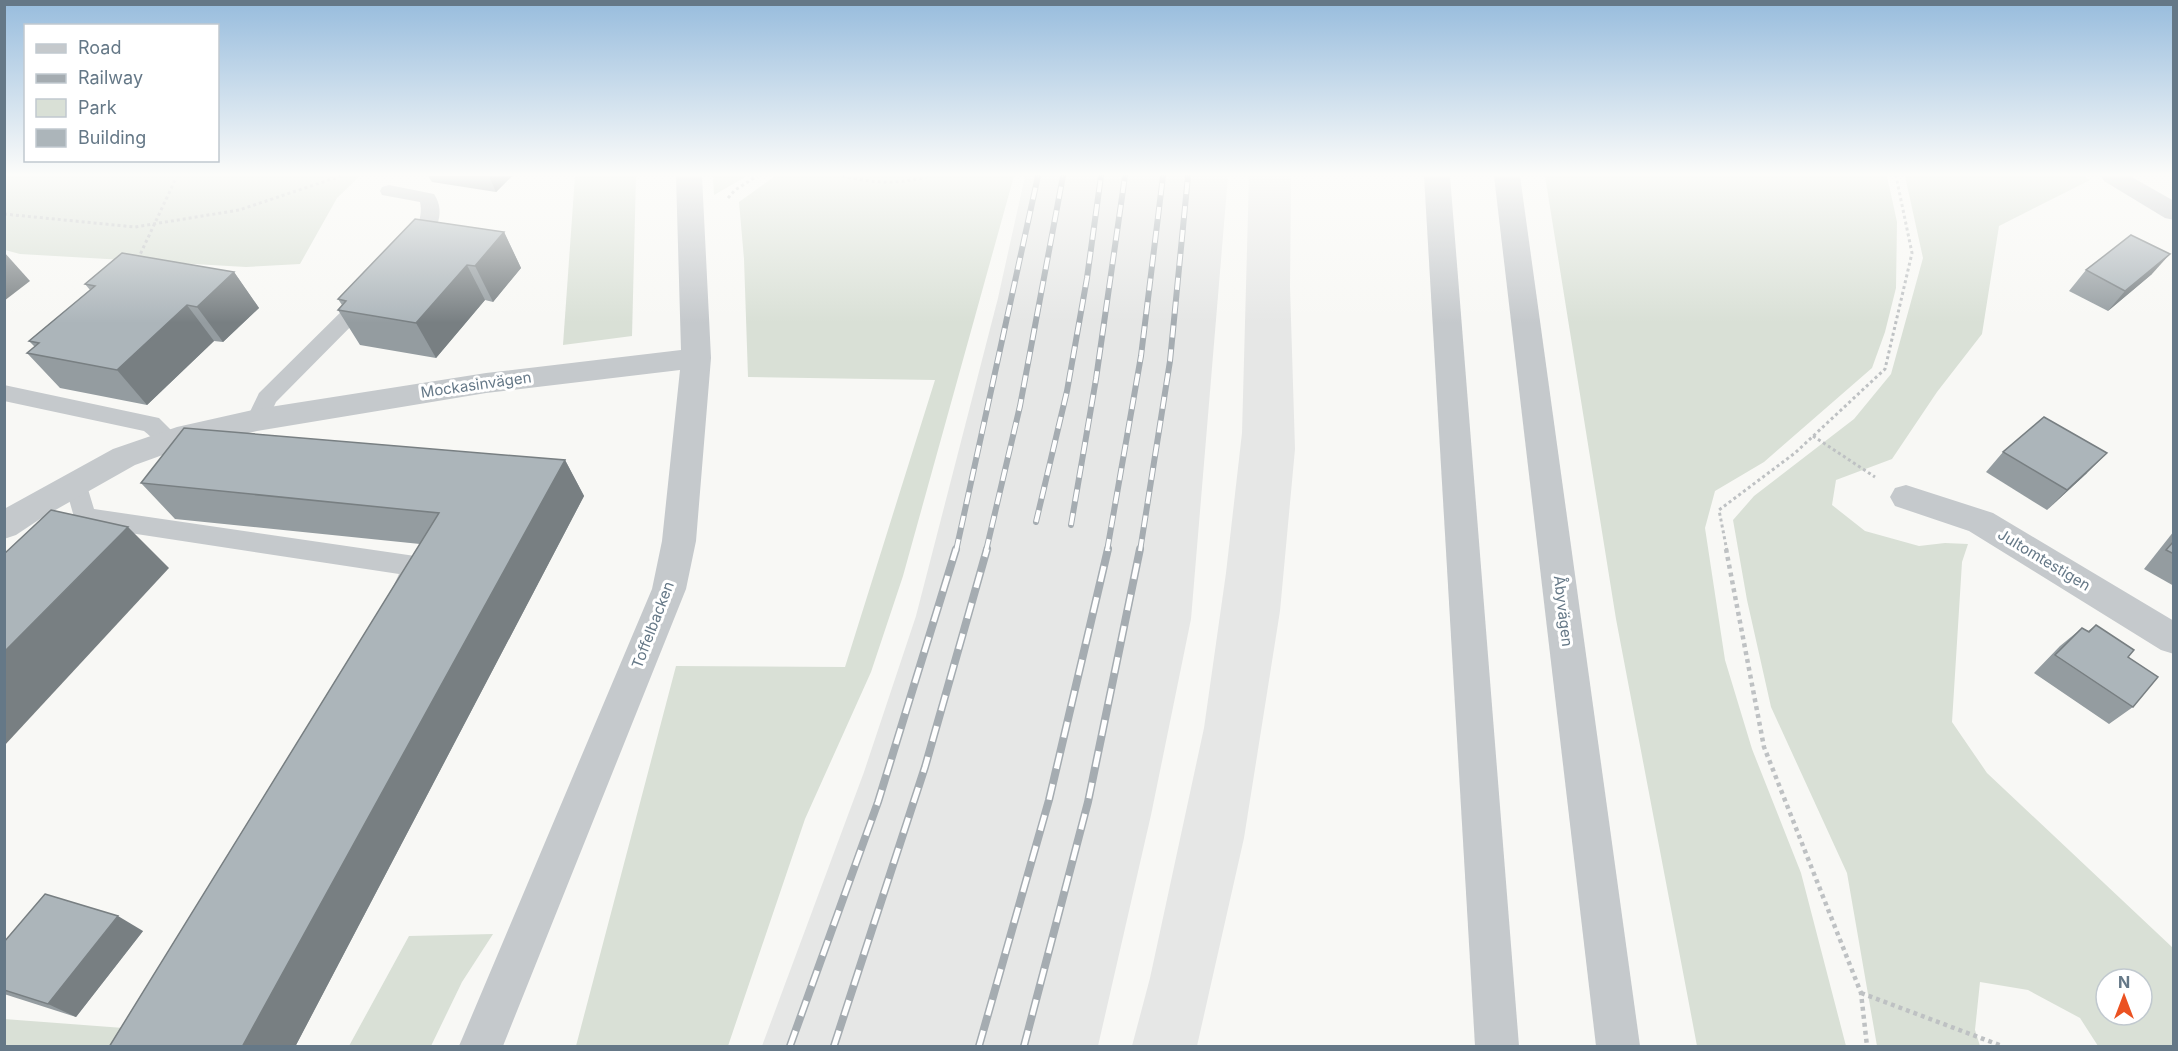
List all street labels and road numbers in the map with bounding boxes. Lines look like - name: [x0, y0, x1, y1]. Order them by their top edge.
- street label: Mockasinvägen: [419, 367, 532, 402]
- street label: Jultomtestigen: [1994, 524, 2094, 595]
- street label: Åbyvägen: [1550, 574, 1577, 647]
- street label: Toffelbacken: [627, 579, 678, 671]

